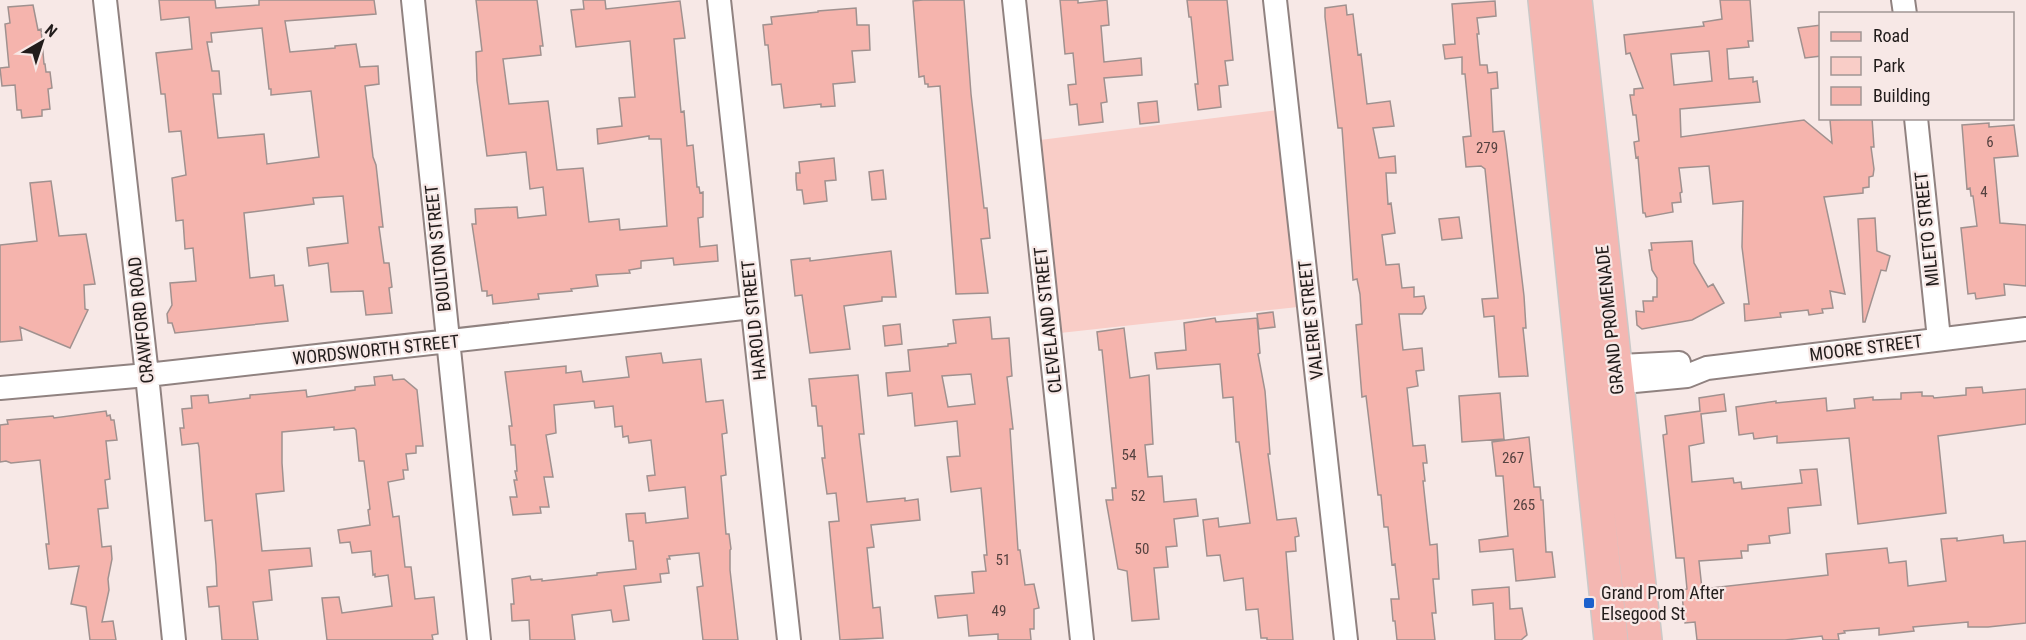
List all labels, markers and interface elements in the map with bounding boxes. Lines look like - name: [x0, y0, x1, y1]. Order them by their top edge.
- north arrow: [12, 12, 72, 72]
- legend: [1819, 12, 2014, 120]
- text: N: [41, 20, 61, 41]
- text: Road: [1873, 25, 1909, 46]
- text: Park: [1873, 55, 1905, 76]
- text: Building: [1873, 85, 1930, 106]
- house number: 6: [1986, 133, 1994, 151]
- house number: 279: [1476, 139, 1498, 157]
- street label: MILETO STREET: [1910, 170, 1943, 288]
- street label: BOULTON STREET: [420, 183, 455, 313]
- house number: 4: [1980, 183, 1988, 201]
- street label: GRAND PROMENADE: [1591, 244, 1628, 396]
- street label: CLEVELAND STREET: [1029, 246, 1066, 394]
- street label: CRAWFORD ROAD: [123, 256, 158, 385]
- street label: HAROLD STREET: [737, 259, 770, 381]
- street label: VALERIE STREET: [1294, 259, 1327, 381]
- street label: WORDSWORTH STREET: [292, 330, 460, 369]
- street label: MOORE STREET: [1808, 330, 1924, 365]
- house number: 54: [1122, 446, 1136, 464]
- house number: 267: [1502, 449, 1524, 467]
- house number: 52: [1131, 487, 1145, 505]
- house number: 265: [1513, 496, 1535, 514]
- house number: 50: [1135, 540, 1149, 558]
- house number: 51: [996, 551, 1010, 569]
- place label: Grand Prom After Elsegood St: [1601, 582, 1725, 624]
- marker: Grand Prom After Elsegood St: [1582, 596, 1596, 610]
- house number: 49: [992, 602, 1006, 620]

